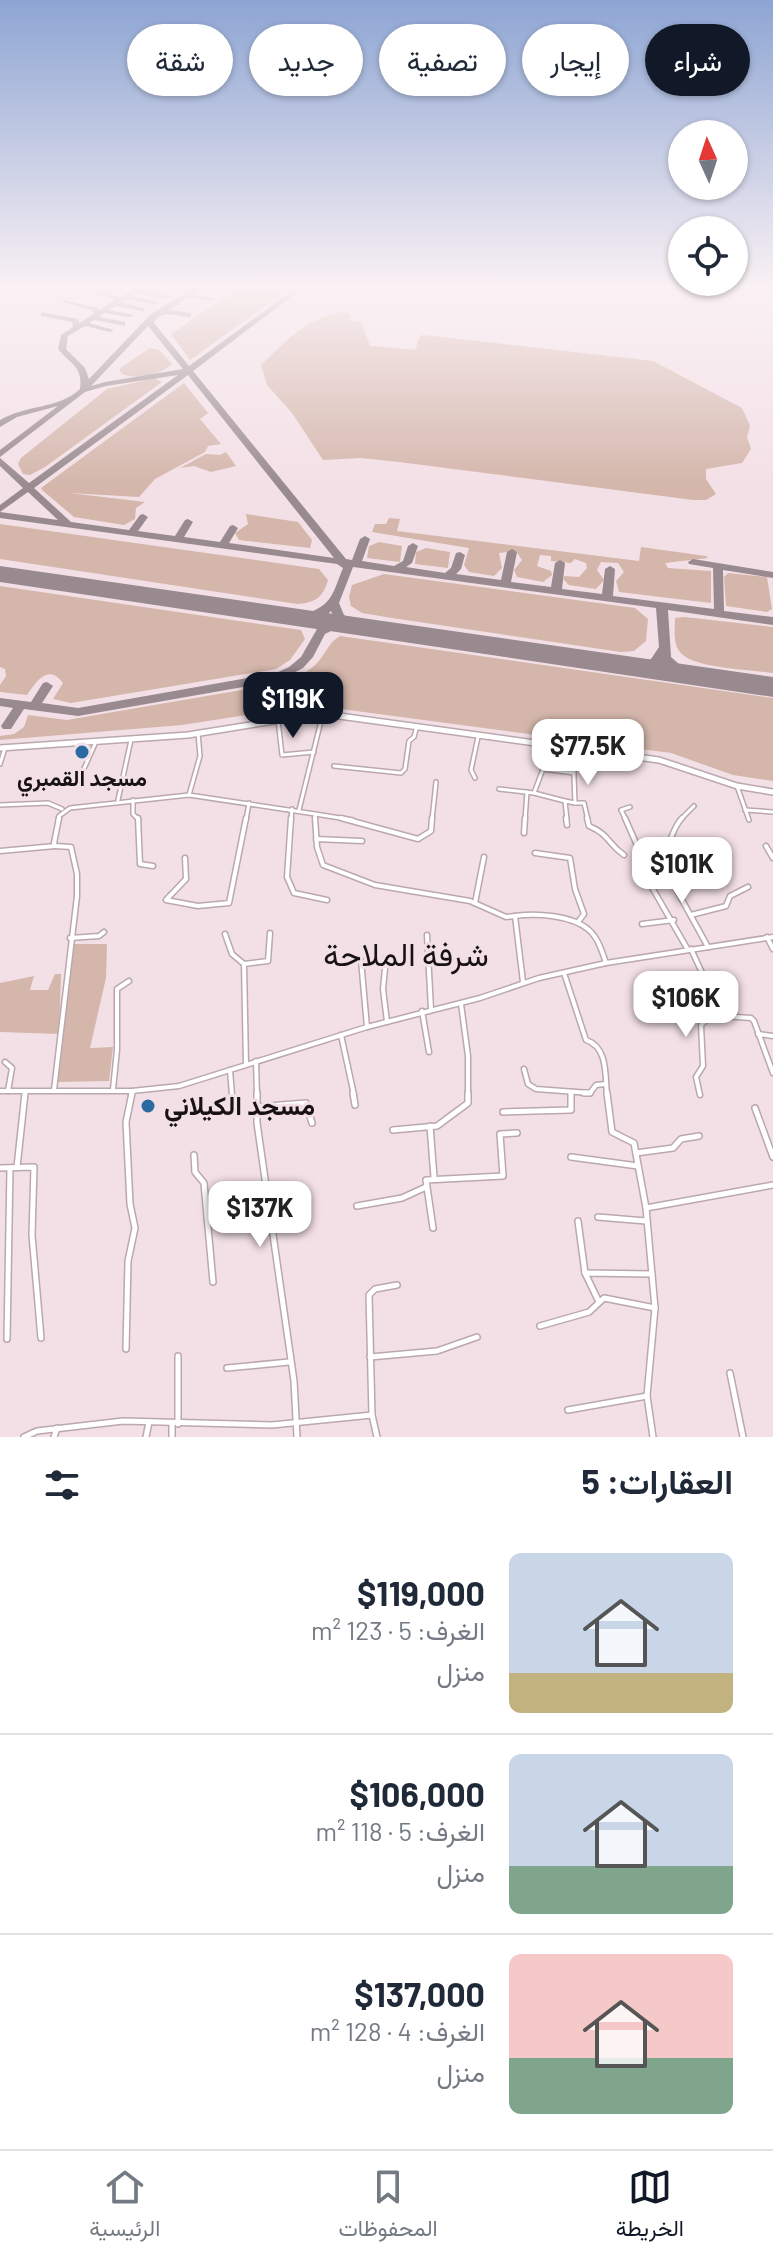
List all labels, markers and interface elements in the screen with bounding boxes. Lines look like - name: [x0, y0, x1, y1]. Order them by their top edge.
- chip: شقة: [127, 24, 233, 96]
- chip: جديد: [249, 24, 363, 96]
- chip: تصفية: [379, 24, 506, 96]
- chip: إيجار: [522, 24, 629, 96]
- chip: شراء: [645, 24, 750, 96]
- north arrow: [668, 120, 748, 200]
- map controls: [668, 120, 748, 296]
- button: locate: [668, 216, 748, 296]
- pin: $119K: [237, 672, 349, 740]
- text: $119K: [261, 682, 325, 713]
- pin: $77.5K: [523, 719, 653, 787]
- text: $77.5K: [550, 729, 626, 760]
- marker: مسجد القمبري: [73, 743, 91, 761]
- place label: مسجد القمبري: [17, 764, 147, 797]
- pin: $101K: [626, 837, 738, 905]
- text: $101K: [650, 847, 714, 878]
- district label: شرفة الملاحة: [323, 934, 489, 975]
- pin: $106K: [630, 971, 742, 1039]
- text: $106K: [651, 981, 721, 1012]
- place label: مسجد الكيلاني: [164, 1089, 315, 1128]
- marker: مسجد الكيلاني: [139, 1097, 157, 1115]
- pin: $137K: [204, 1181, 316, 1249]
- text: $137K: [226, 1191, 294, 1222]
- text: العقارات: 5: [582, 1460, 733, 1501]
- icon: filters: [40, 1463, 84, 1507]
- text: $119,000: [357, 1572, 485, 1613]
- icon: home: [573, 1585, 669, 1681]
- text: الغرف: 5 · 123 m²: [311, 1614, 485, 1645]
- text: منزل: [436, 1655, 485, 1686]
- text: $106,000: [350, 1773, 485, 1814]
- icon: home: [573, 1786, 669, 1882]
- text: الغرف: 5 · 118 m²: [316, 1815, 485, 1846]
- text: منزل: [436, 1856, 485, 1887]
- text: $137,000: [354, 1973, 485, 2014]
- icon: home: [573, 1986, 669, 2082]
- text: الغرف: 4 · 128 m²: [310, 2015, 485, 2046]
- text: منزل: [436, 2056, 485, 2087]
- tab: الرئيسية: [89, 2165, 160, 2248]
- tab: المحفوظات: [339, 2165, 438, 2248]
- tab: الخريطة: [616, 2165, 684, 2248]

